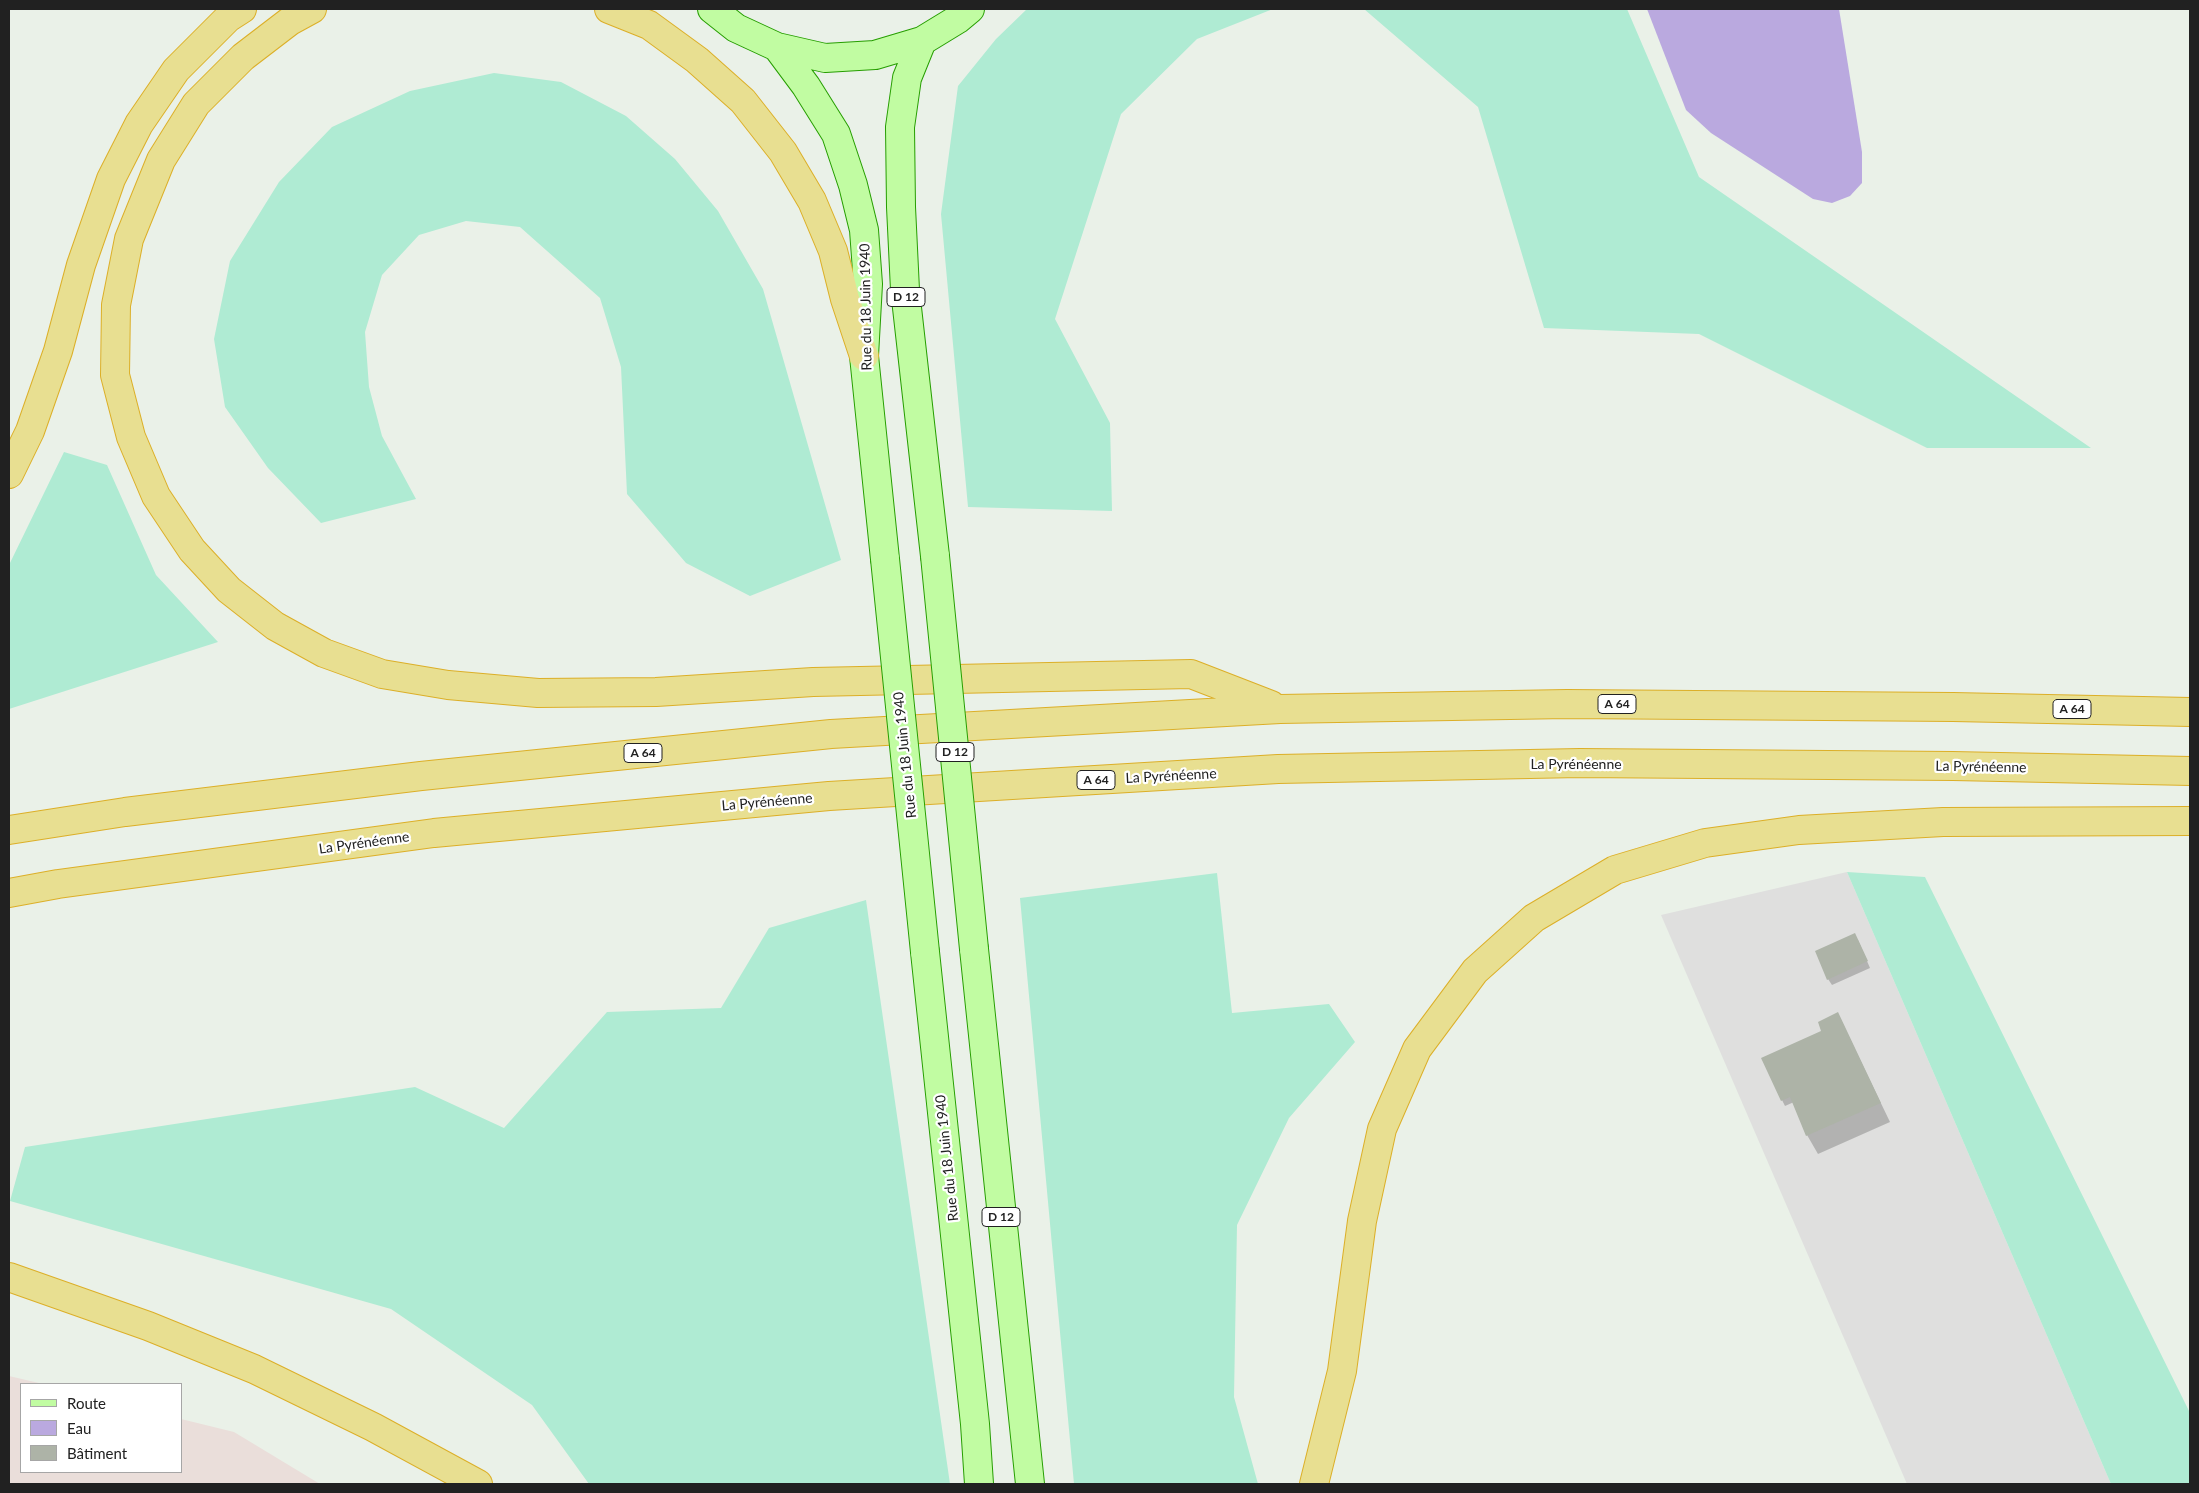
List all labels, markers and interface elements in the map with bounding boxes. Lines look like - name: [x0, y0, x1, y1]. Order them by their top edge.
- street label: Rue du 18 Juin 1940: [856, 243, 876, 371]
- road number: D 12: [887, 288, 925, 306]
- street label: Rue du 18 Juin 1940: [890, 691, 920, 819]
- road number: A 64: [1598, 694, 1636, 714]
- road number: A 64: [2053, 700, 2091, 719]
- road number: D 12: [936, 742, 974, 762]
- road number: A 64: [624, 744, 662, 762]
- street label: La Pyrénéenne: [1530, 756, 1622, 772]
- street label: La Pyrénéenne: [1935, 758, 2027, 776]
- street label: La Pyrénéenne: [1125, 765, 1217, 787]
- road number: A 64: [1077, 770, 1115, 790]
- street label: La Pyrénéenne: [721, 790, 813, 814]
- street label: La Pyrénéenne: [318, 828, 410, 858]
- street label: Rue du 18 Juin 1940: [932, 1094, 962, 1222]
- road number: D 12: [982, 1208, 1020, 1226]
- legend: [20, 1383, 182, 1473]
- text: Route: [67, 1394, 106, 1412]
- text: Eau: [67, 1419, 91, 1437]
- text: Bâtiment: [67, 1444, 127, 1462]

